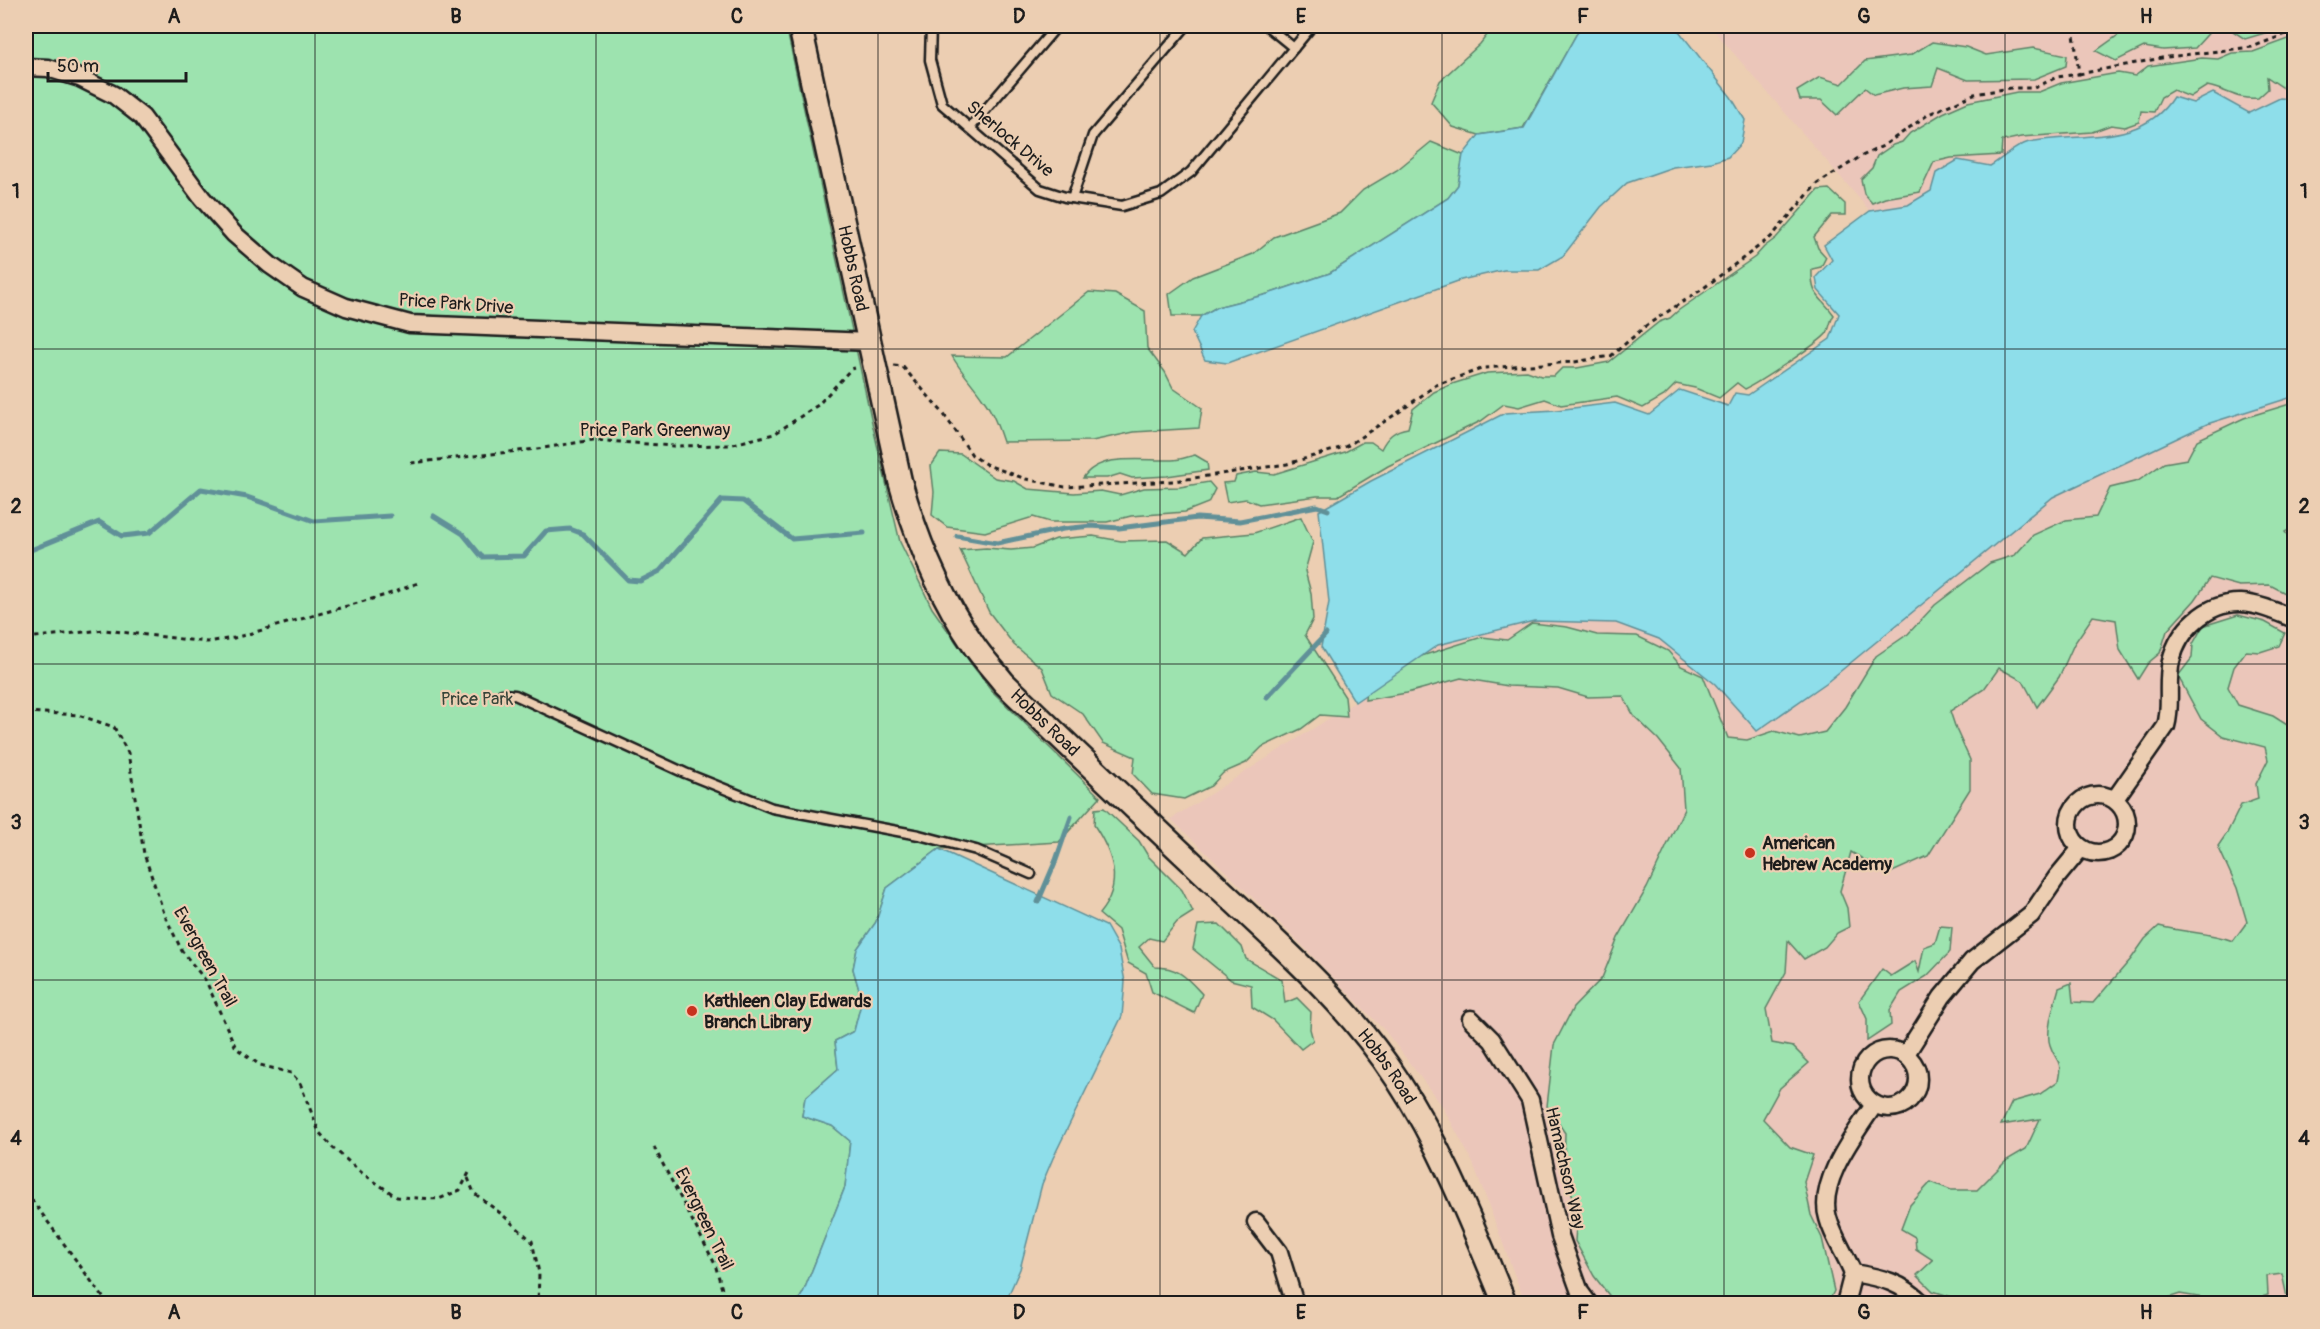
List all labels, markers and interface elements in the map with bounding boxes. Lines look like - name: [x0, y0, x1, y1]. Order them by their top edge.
- text: A: [168, 4, 181, 29]
- text: B: [450, 4, 462, 29]
- text: C: [731, 4, 743, 29]
- text: D: [1013, 4, 1026, 29]
- text: E: [1296, 4, 1307, 29]
- text: F: [1577, 4, 1589, 29]
- text: G: [1857, 4, 1871, 29]
- text: H: [2140, 4, 2153, 29]
- scale bar: [48, 45, 186, 83]
- text: 50 m: [57, 55, 99, 78]
- street label: Sherlock Drive: [962, 96, 1059, 182]
- text: 1: [12, 179, 20, 204]
- text: 1: [2300, 179, 2308, 204]
- street label: Hobbs Road: [833, 223, 874, 314]
- street label: Price Park Drive: [398, 289, 514, 319]
- street label: Price Park Greenway: [580, 419, 730, 442]
- text: 2: [10, 494, 22, 519]
- text: 2: [2298, 494, 2310, 519]
- street label: Hobbs Road: [1005, 684, 1085, 761]
- park label: Price Park: [441, 688, 514, 711]
- text: 3: [10, 810, 22, 835]
- text: 3: [2298, 810, 2310, 835]
- place label: American Hebrew Academy: [1762, 832, 1892, 876]
- marker: American Hebrew Academy: [1743, 846, 1757, 860]
- street label: Evergreen Trail: [168, 903, 242, 1011]
- place label: Kathleen Clay Edwards Branch Library: [704, 990, 872, 1034]
- marker: Kathleen Clay Edwards Branch Library: [685, 1004, 699, 1018]
- street label: Hobbs Road: [1353, 1023, 1422, 1109]
- street label: Hamachson Way: [1540, 1105, 1590, 1232]
- text: 4: [10, 1126, 22, 1151]
- text: 4: [2298, 1126, 2310, 1151]
- street label: Evergreen Trail: [669, 1164, 739, 1274]
- text: A: [168, 1300, 181, 1325]
- text: B: [450, 1300, 462, 1325]
- text: C: [731, 1300, 743, 1325]
- text: D: [1013, 1300, 1026, 1325]
- text: E: [1296, 1300, 1307, 1325]
- text: F: [1577, 1300, 1589, 1325]
- text: G: [1857, 1300, 1871, 1325]
- text: H: [2140, 1300, 2153, 1325]

